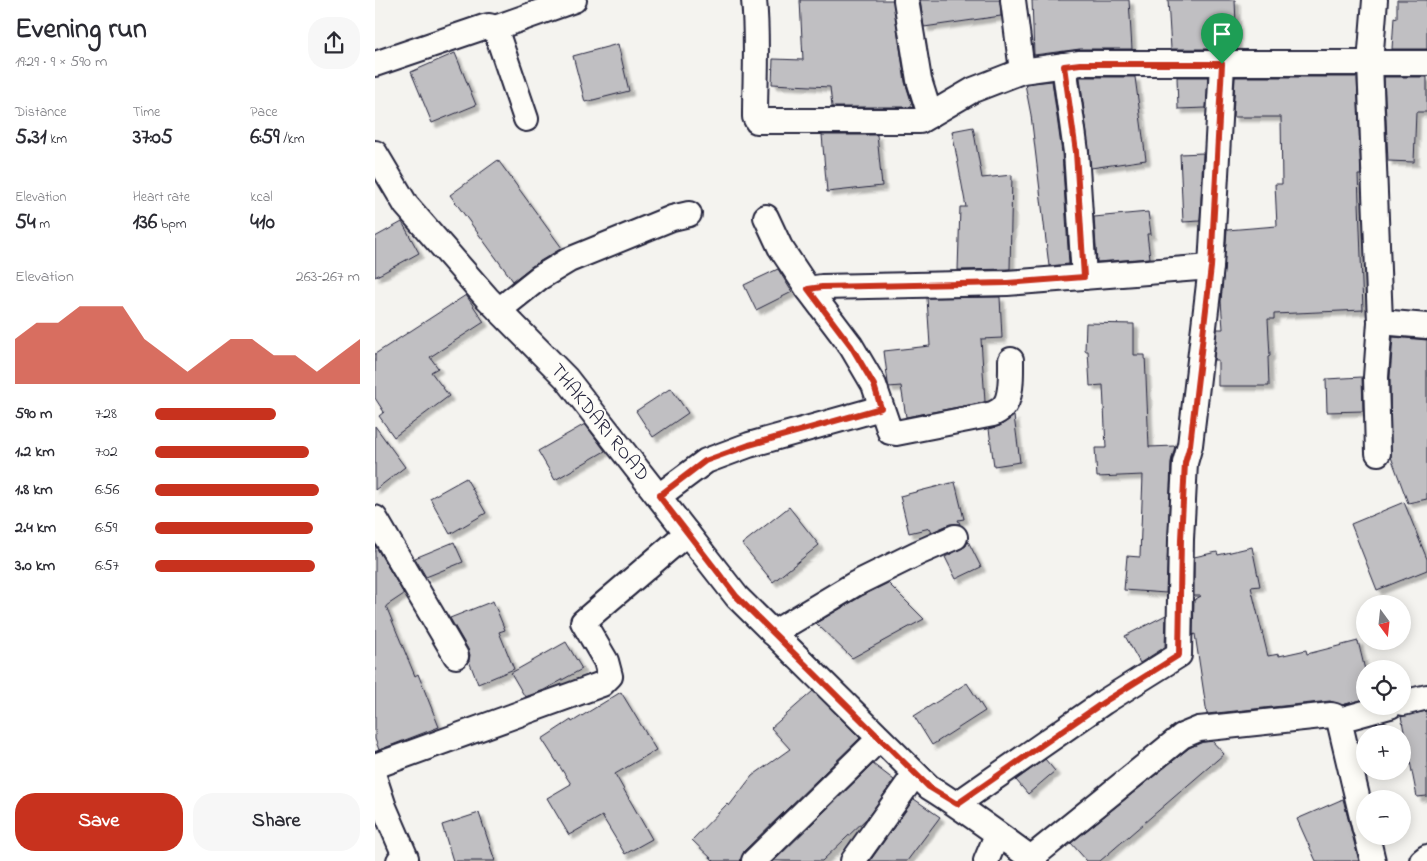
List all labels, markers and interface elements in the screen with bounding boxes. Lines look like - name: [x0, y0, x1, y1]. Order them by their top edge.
- text: Evening run: [15, 10, 147, 51]
- pin: [1201, 13, 1243, 64]
- button: share: [308, 17, 360, 69]
- icon: arrive: [1208, 20, 1236, 48]
- text: 19:29 · 9 × 590 m: [15, 50, 107, 74]
- text: Distance: [15, 102, 67, 123]
- text: Time: [133, 102, 160, 123]
- text: Pace: [250, 102, 278, 123]
- text: 5.31: [15, 123, 47, 153]
- text: 37:05: [133, 123, 173, 153]
- text: 6:59: [250, 123, 280, 153]
- text: km: [47, 129, 67, 150]
- text: /km: [280, 129, 305, 150]
- text: Elevation: [15, 187, 66, 208]
- text: Heart rate: [133, 187, 190, 208]
- text: kcal: [250, 187, 273, 208]
- text: 54: [15, 208, 36, 238]
- text: 136: [133, 208, 157, 238]
- text: 410: [250, 208, 275, 238]
- text: m: [36, 214, 50, 235]
- text: bpm: [157, 214, 187, 235]
- text: Elevation: [15, 265, 74, 289]
- text: 263–267 m: [296, 265, 360, 289]
- street label: THAKDARI ROAD: [542, 358, 656, 488]
- text: 590 m: [15, 402, 52, 426]
- text: 7:28: [95, 402, 117, 426]
- text: 1.2 km: [15, 440, 55, 464]
- text: 7:02: [95, 440, 118, 464]
- text: 1.8 km: [15, 478, 53, 502]
- text: 6:56: [95, 478, 120, 502]
- text: 2.4 km: [15, 516, 56, 540]
- text: 6:59: [95, 516, 117, 540]
- text: 3.0 km: [15, 554, 55, 578]
- text: 6:57: [95, 554, 119, 578]
- north arrow: [1356, 595, 1411, 650]
- map controls: [1356, 595, 1411, 845]
- button: locate: [1356, 660, 1411, 715]
- button: +: [1356, 725, 1411, 780]
- button: −: [1356, 790, 1411, 845]
- button: Save: [15, 793, 183, 851]
- button: Share: [193, 793, 360, 851]

